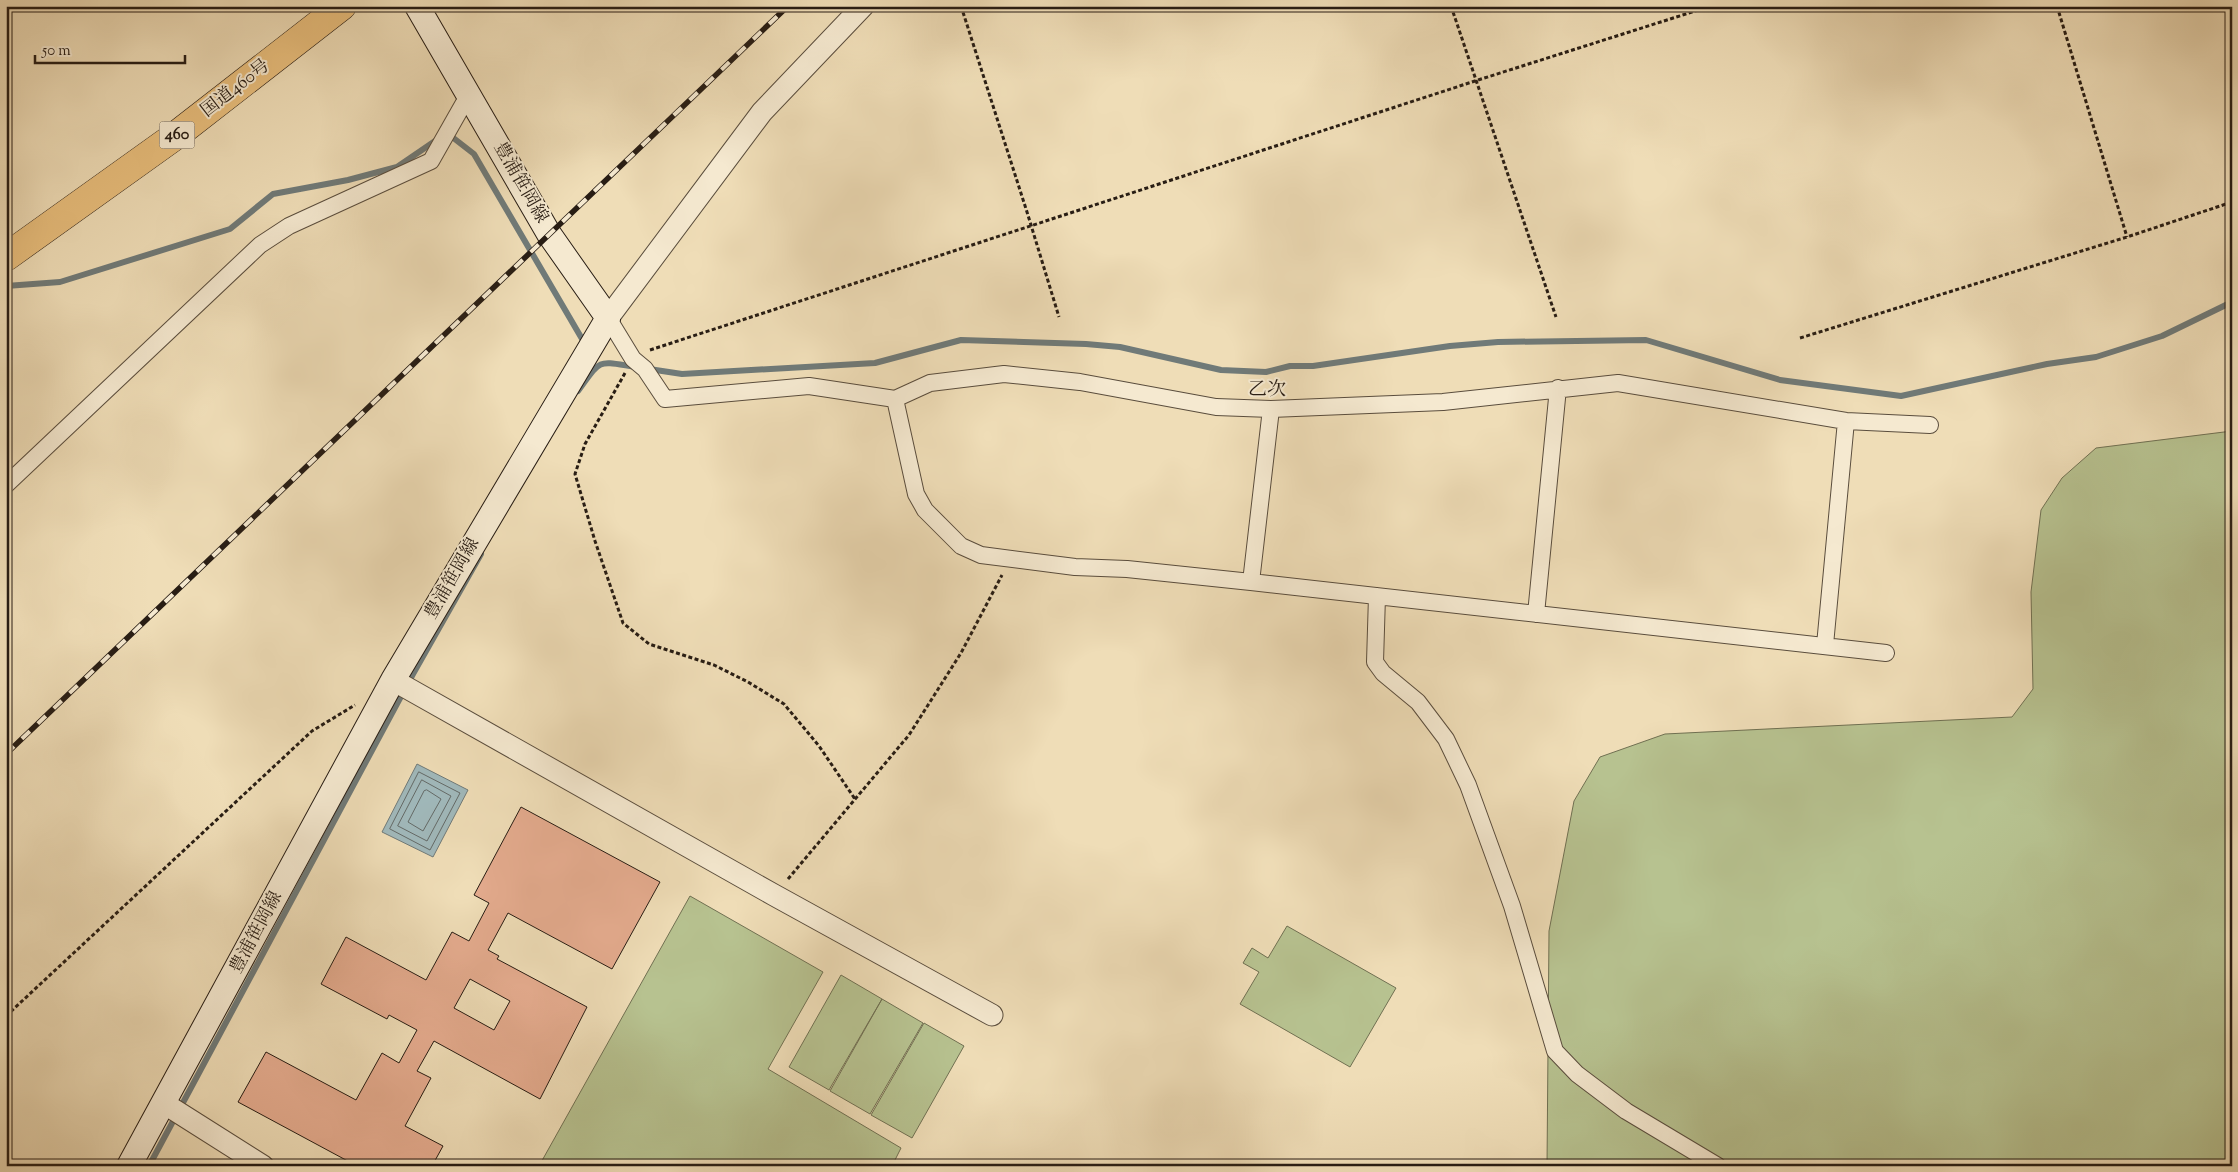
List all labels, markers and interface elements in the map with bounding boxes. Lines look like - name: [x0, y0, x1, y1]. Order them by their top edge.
- scale bar: [35, 32, 185, 64]
- text: 50 m: [41, 41, 71, 62]
- street label: 国道460号: [196, 54, 276, 124]
- road number: 460: [160, 122, 194, 148]
- street label: 豊浦笹岡線: [486, 138, 554, 228]
- district label: 乙次: [1248, 377, 1286, 404]
- street label: 豊浦笹岡線: [419, 534, 487, 624]
- street label: 豊浦笹岡線: [224, 887, 290, 979]

